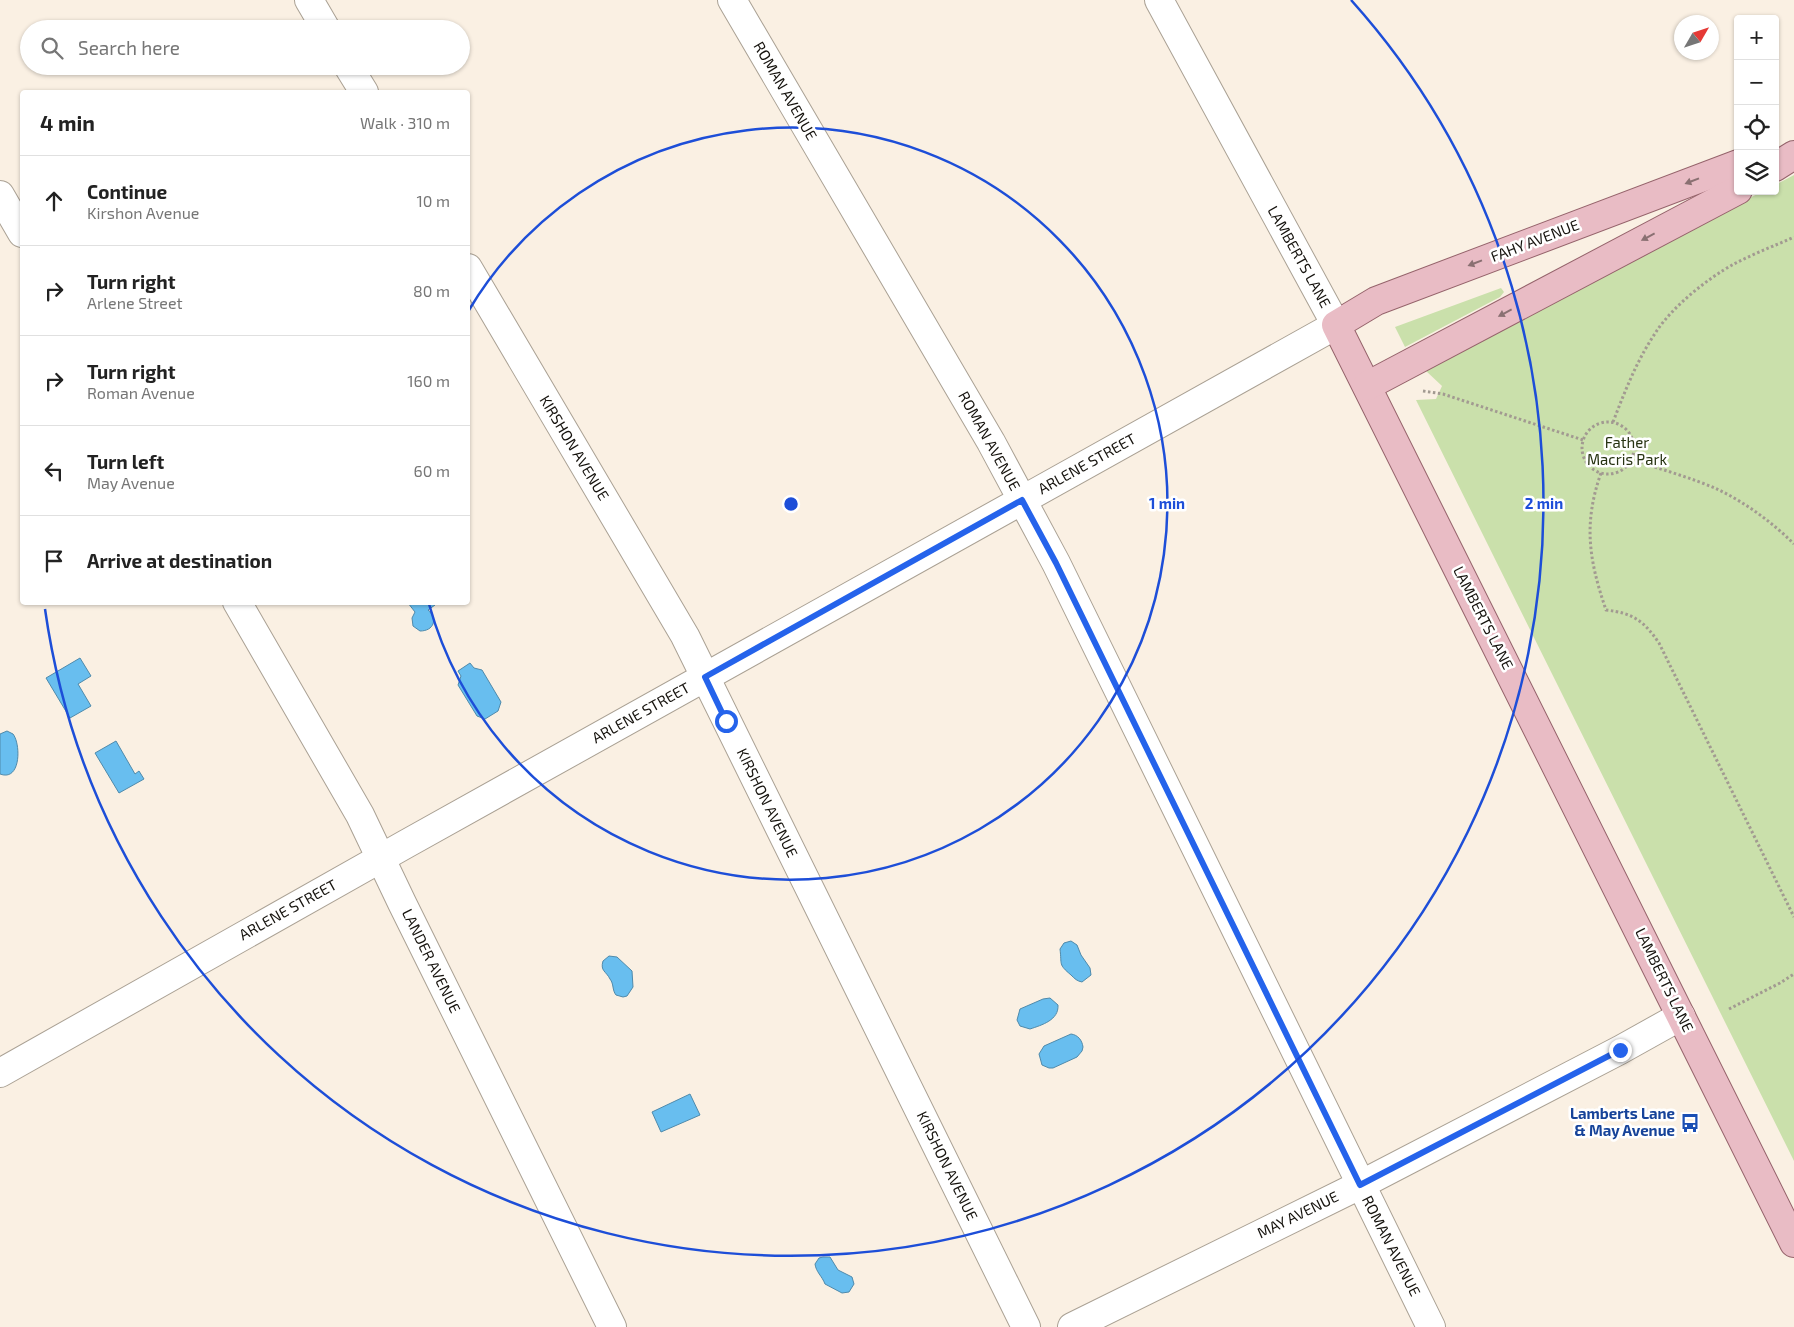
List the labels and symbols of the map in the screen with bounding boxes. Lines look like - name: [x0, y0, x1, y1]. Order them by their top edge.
- north arrow: [1674, 15, 1719, 60]
- street label: ROMAN AVENUE: [750, 38, 821, 143]
- one-way arrow: [1684, 177, 1699, 185]
- street label: LAMBERTS LANE: [1264, 203, 1335, 311]
- street label: FAHY AVENUE: [1488, 215, 1581, 265]
- one-way arrow: [1641, 233, 1656, 241]
- one-way arrow: [1467, 260, 1482, 268]
- one-way arrow: [1498, 309, 1512, 318]
- street label: ROMAN AVENUE: [955, 388, 1025, 493]
- street label: KIRSHON AVENUE: [536, 392, 613, 503]
- street label: ARLENE STREET: [1035, 429, 1139, 497]
- park label: Father Macris Park: [1587, 433, 1667, 468]
- text: 1 min: [1149, 494, 1185, 512]
- text: 2 min: [1525, 494, 1563, 512]
- centre of rings: [782, 495, 800, 513]
- street label: LAMBERTS LANE: [1450, 563, 1518, 672]
- street label: ARLENE STREET: [589, 678, 693, 746]
- route start: [715, 710, 738, 733]
- street label: KIRSHON AVENUE: [734, 745, 802, 860]
- street label: ARLENE STREET: [236, 875, 340, 943]
- street label: LANDER AVENUE: [399, 906, 465, 1016]
- street label: LAMBERTS LANE: [1632, 925, 1698, 1035]
- route end: [1609, 1039, 1632, 1062]
- place label: Lamberts Lane & May Avenue: [1570, 1104, 1675, 1140]
- street label: KIRSHON AVENUE: [914, 1108, 982, 1223]
- bus stop icon: Lamberts Lane & May Avenue: [1679, 1112, 1701, 1134]
- street label: MAY AVENUE: [1254, 1187, 1341, 1242]
- street label: ROMAN AVENUE: [1359, 1192, 1425, 1299]

